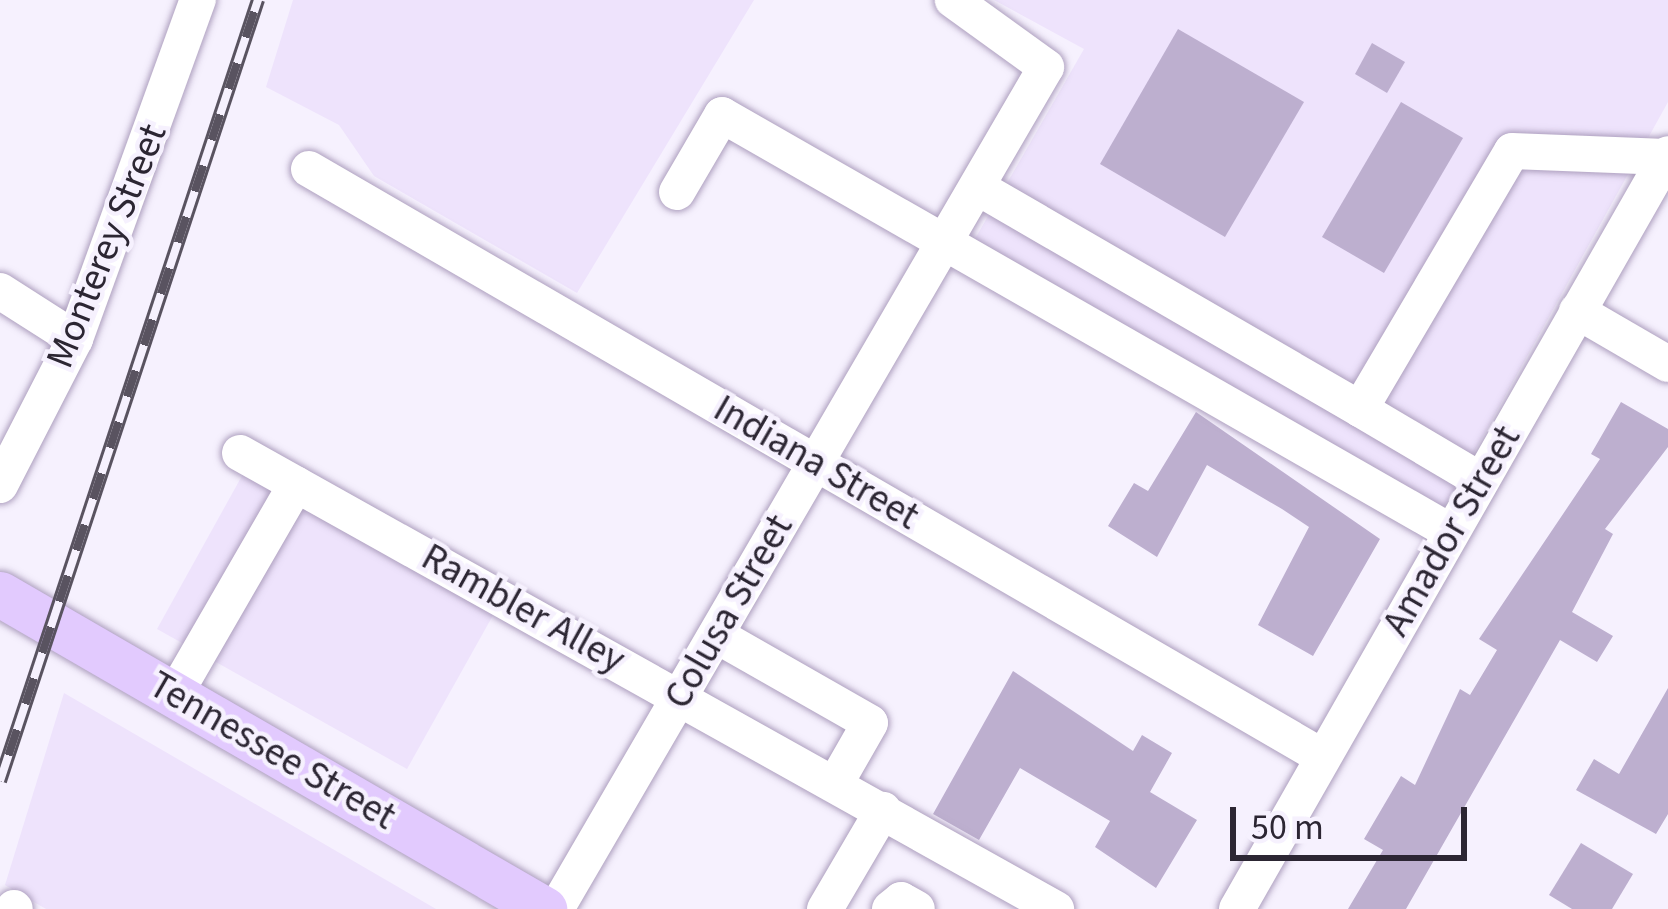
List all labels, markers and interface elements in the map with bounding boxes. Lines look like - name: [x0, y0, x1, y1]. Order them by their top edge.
- street label: Monterey Street: [37, 117, 177, 375]
- street label: Indiana Street: [705, 385, 927, 541]
- street label: Amador Street: [1373, 418, 1531, 644]
- street label: Colusa Street: [655, 507, 803, 717]
- street label: Rambler Alley: [413, 534, 633, 684]
- street label: Tennessee Street: [141, 662, 403, 840]
- scale bar: [1236, 783, 1473, 857]
- text: 50 m: [1251, 802, 1324, 853]

